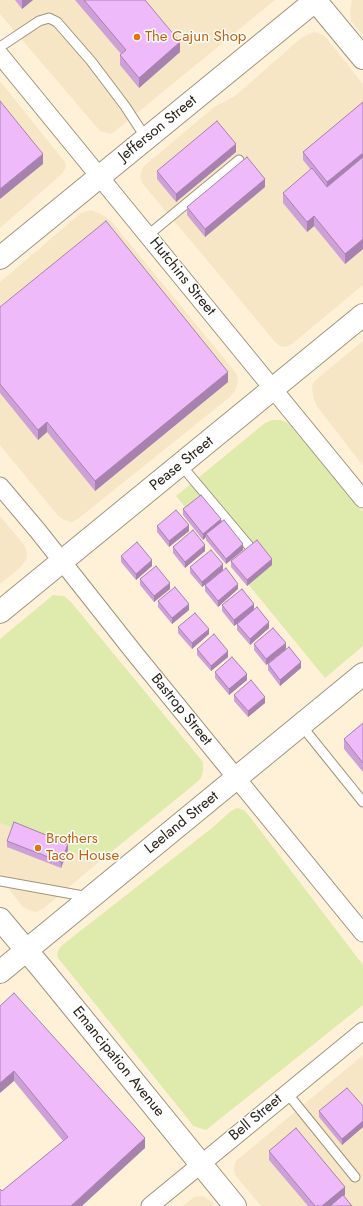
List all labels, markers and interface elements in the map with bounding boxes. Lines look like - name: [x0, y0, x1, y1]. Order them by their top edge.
- place label: The Cajun Shop: [145, 28, 246, 46]
- marker: The Cajun Shop: [132, 32, 142, 42]
- street label: Jefferson Street: [115, 92, 201, 166]
- street label: Hutchins Street: [145, 234, 219, 320]
- street label: Pease Street: [147, 433, 217, 495]
- street label: Bastrop Street: [147, 670, 215, 750]
- street label: Leeland Street: [142, 788, 222, 858]
- place label: Brothers Taco House: [46, 830, 119, 865]
- marker: Brothers Taco House: [33, 843, 43, 853]
- street label: Emancipation Avenue: [68, 1003, 168, 1121]
- street label: Bell Street: [226, 1091, 286, 1145]

